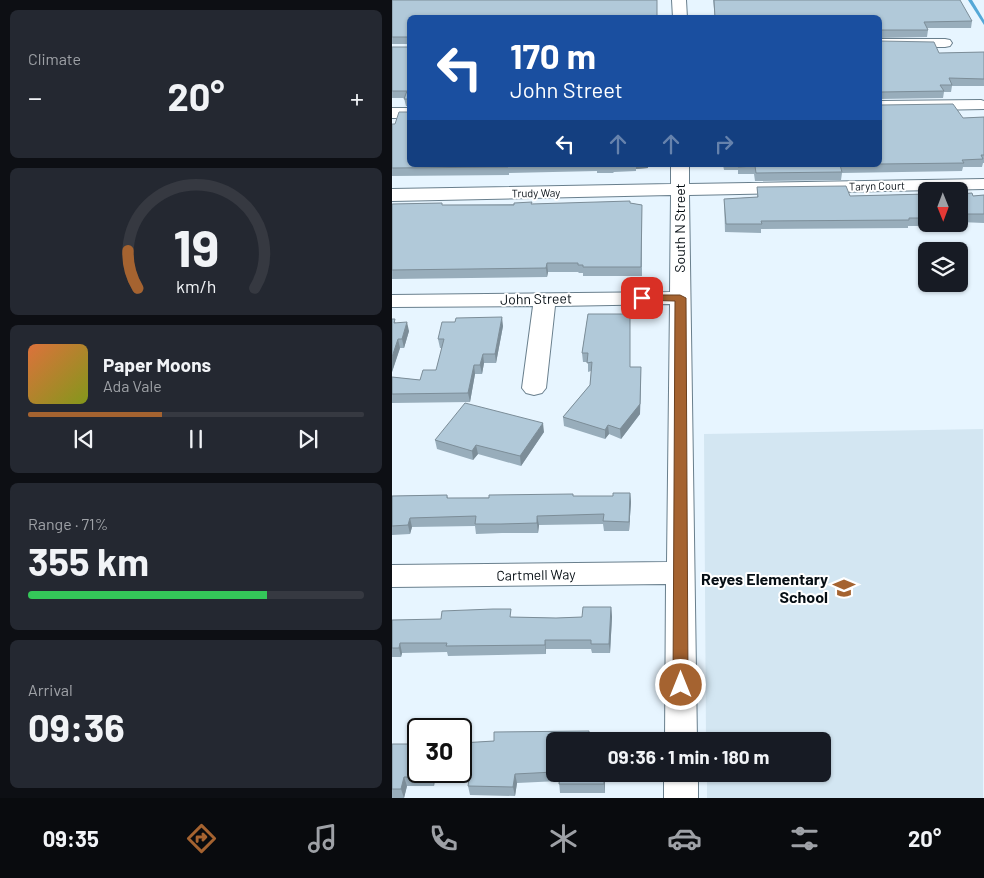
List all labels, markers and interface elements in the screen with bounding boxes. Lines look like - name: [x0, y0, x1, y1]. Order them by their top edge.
- text: 170 m: [510, 34, 596, 76]
- icon: left: [427, 35, 492, 100]
- text: Climate: [28, 49, 81, 68]
- text: 20°: [167, 73, 225, 119]
- text: John Street: [510, 76, 623, 102]
- text: −: [28, 80, 42, 114]
- text: +: [350, 80, 364, 114]
- icon: left: [551, 130, 579, 158]
- icon: ahead: [604, 130, 632, 158]
- icon: ahead: [657, 130, 685, 158]
- icon: right: [710, 130, 738, 158]
- street label: Taryn Court: [849, 179, 905, 192]
- north arrow: [918, 182, 968, 232]
- map controls: [918, 182, 968, 292]
- street label: South N Street: [671, 183, 688, 273]
- street label: Trudy Way: [512, 186, 560, 199]
- text: 19: [173, 215, 219, 277]
- button: layers: [918, 242, 968, 292]
- text: km/h: [176, 275, 216, 297]
- pin: [621, 277, 663, 319]
- icon: arrive: [628, 284, 656, 312]
- street label: John Street: [500, 289, 572, 308]
- text: Paper Moons: [103, 353, 211, 376]
- text: Ada Vale: [103, 376, 162, 395]
- icon: previous: [70, 425, 98, 453]
- icon: pause: [182, 425, 210, 453]
- icon: next: [294, 425, 322, 453]
- text: Range · 71%: [28, 514, 108, 533]
- text: 355 km: [28, 538, 149, 584]
- street label: Cartmell Way: [496, 565, 576, 584]
- place label: Reyes Elementary School: [701, 569, 828, 606]
- school or university icon: Reyes Elementary School: [831, 575, 857, 601]
- position arrow: [654, 658, 706, 710]
- text: Arrival: [28, 680, 73, 699]
- text: 09:36: [28, 704, 125, 750]
- speed limit sign: 30: [407, 718, 472, 783]
- text: 09:36 · 1 min · 180 m: [608, 745, 769, 768]
- icon: directions: [184, 821, 219, 856]
- icon: music: [305, 821, 340, 856]
- icon: phone: [426, 821, 461, 856]
- icon: climate: [546, 821, 581, 856]
- icon: car: [667, 821, 702, 856]
- icon: filters: [787, 821, 822, 856]
- text: 09:35: [43, 825, 99, 851]
- text: 20°: [908, 825, 941, 851]

